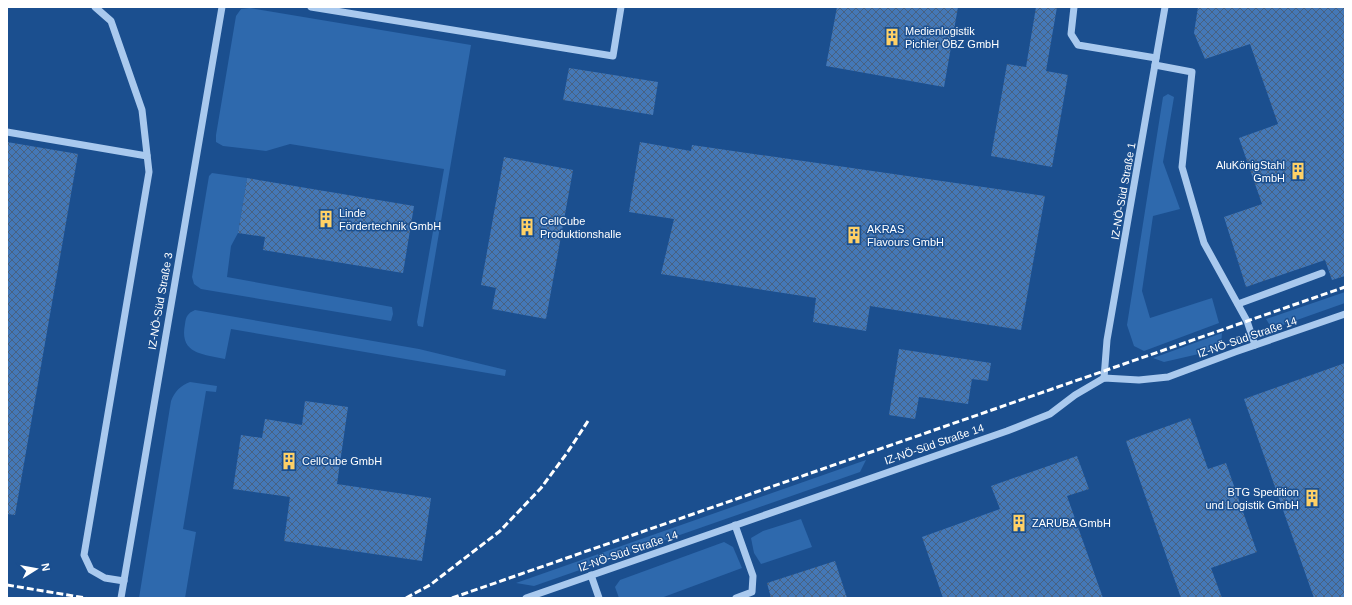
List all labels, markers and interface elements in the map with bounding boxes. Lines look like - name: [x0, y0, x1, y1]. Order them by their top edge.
- place label: Medienlogistik Pichler ÖBZ GmbH: [905, 25, 999, 50]
- building icon: Medienlogistik Pichler ÖBZ GmbH: [882, 27, 902, 47]
- street label: IZ-NÖ-Süd Straße 1: [1109, 141, 1137, 241]
- place label: AluKönigStahl GmbH: [1216, 159, 1285, 184]
- building icon: AluKönigStahl GmbH: [1288, 161, 1308, 181]
- place label: Linde Fördertechnik GmbH: [339, 207, 441, 232]
- building icon: Linde Fördertechnik GmbH: [316, 209, 336, 229]
- place label: CellCube Produktionshalle: [540, 215, 621, 240]
- building icon: CellCube Produktionshalle: [517, 217, 537, 237]
- place label: AKRAS Flavours GmbH: [867, 223, 944, 248]
- building icon: AKRAS Flavours GmbH: [844, 225, 864, 245]
- street label: IZ-NÖ-Süd Straße 3: [146, 251, 174, 351]
- street label: IZ-NÖ-Süd Straße 14: [1196, 314, 1298, 360]
- street label: IZ-NÖ-Süd Straße 14: [883, 421, 985, 467]
- building icon: CellCube GmbH: [279, 451, 299, 471]
- place label: CellCube GmbH: [302, 455, 382, 467]
- place label: BTG Spedition und Logistik GmbH: [1205, 486, 1299, 511]
- building icon: BTG Spedition und Logistik GmbH: [1302, 488, 1322, 508]
- building icon: ZARUBA GmbH: [1009, 513, 1029, 533]
- place label: ZARUBA GmbH: [1032, 517, 1111, 529]
- street label: IZ-NÖ-Süd Straße 14: [577, 528, 679, 574]
- north arrow: [16, 549, 56, 589]
- text: N: [39, 562, 52, 572]

